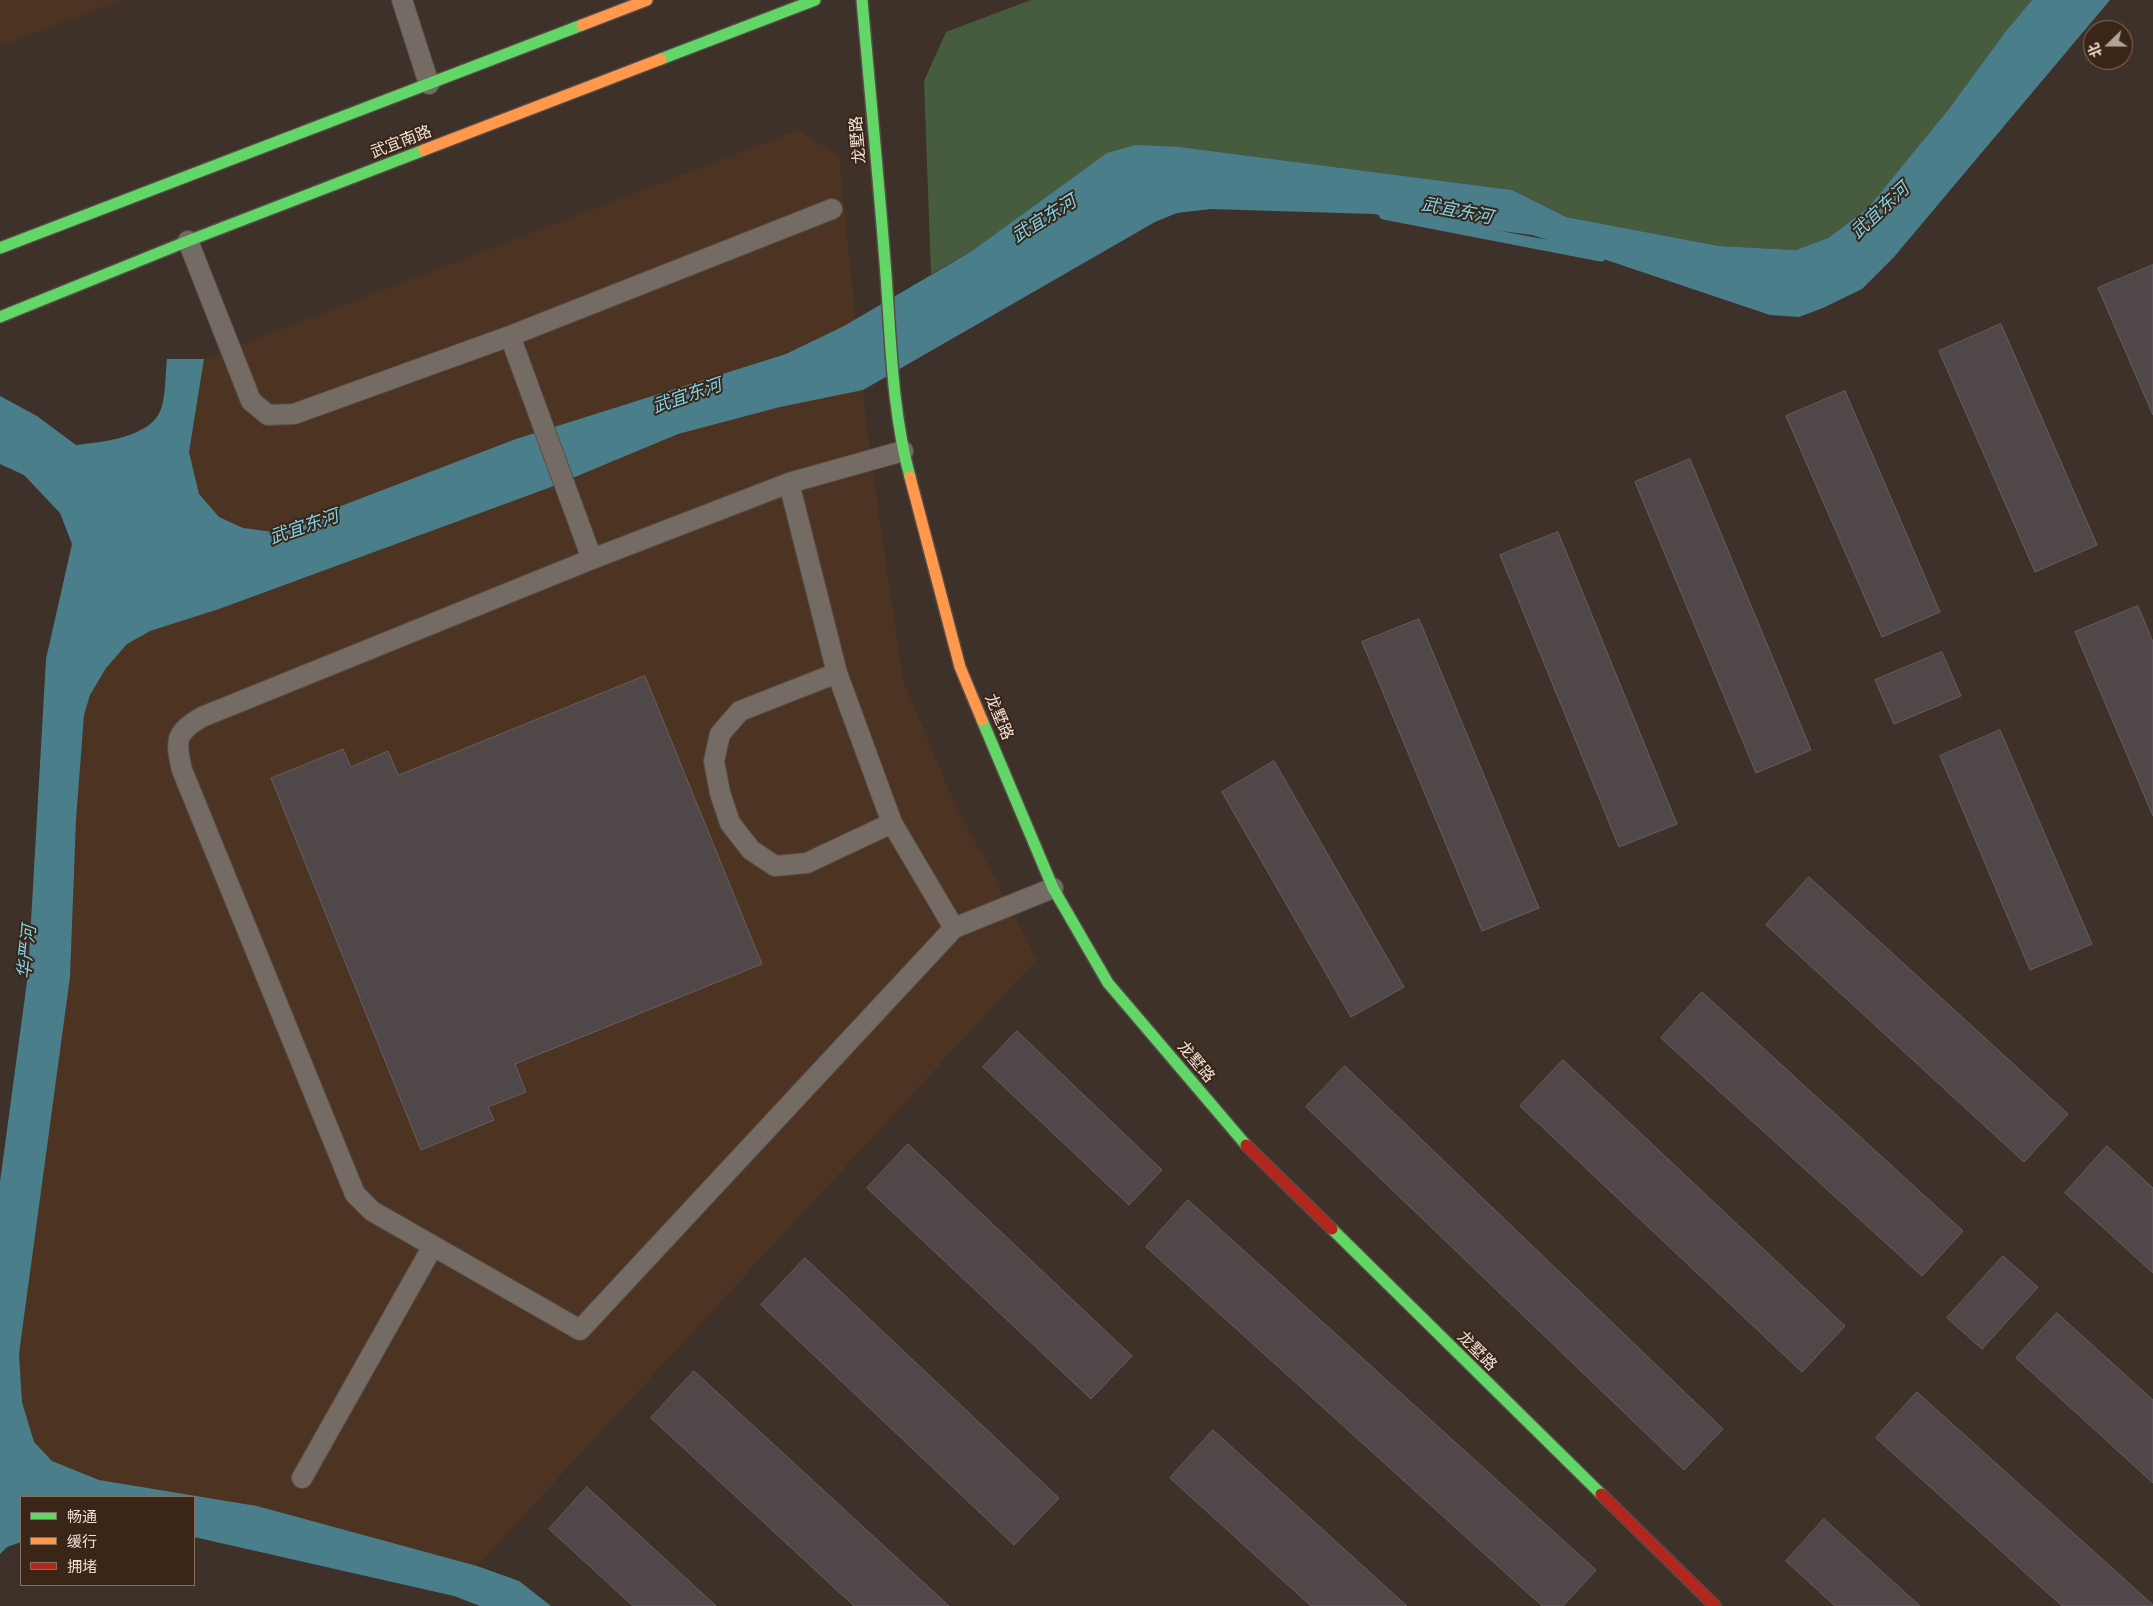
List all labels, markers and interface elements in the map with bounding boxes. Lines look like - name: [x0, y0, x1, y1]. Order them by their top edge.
- north arrow: [2083, 20, 2133, 70]
- text: 北: [2085, 41, 2105, 60]
- street label: 龙墅路: [846, 115, 870, 165]
- street label: 武宜南路: [368, 122, 434, 162]
- water label: 武宜东河: [1846, 179, 1914, 243]
- water label: 武宜东河: [1008, 191, 1080, 247]
- water label: 武宜东河: [1420, 194, 1494, 228]
- water label: 武宜东河: [649, 374, 725, 418]
- water label: 武宜东河: [266, 505, 342, 549]
- street label: 龙墅路: [981, 691, 1017, 743]
- water label: 华严河: [13, 924, 41, 980]
- street label: 龙墅路: [1173, 1037, 1219, 1087]
- street label: 龙墅路: [1453, 1327, 1501, 1375]
- legend: [20, 1496, 195, 1586]
- text: 畅通: [67, 1508, 97, 1525]
- text: 缓行: [67, 1533, 97, 1550]
- text: 拥堵: [67, 1558, 97, 1575]

